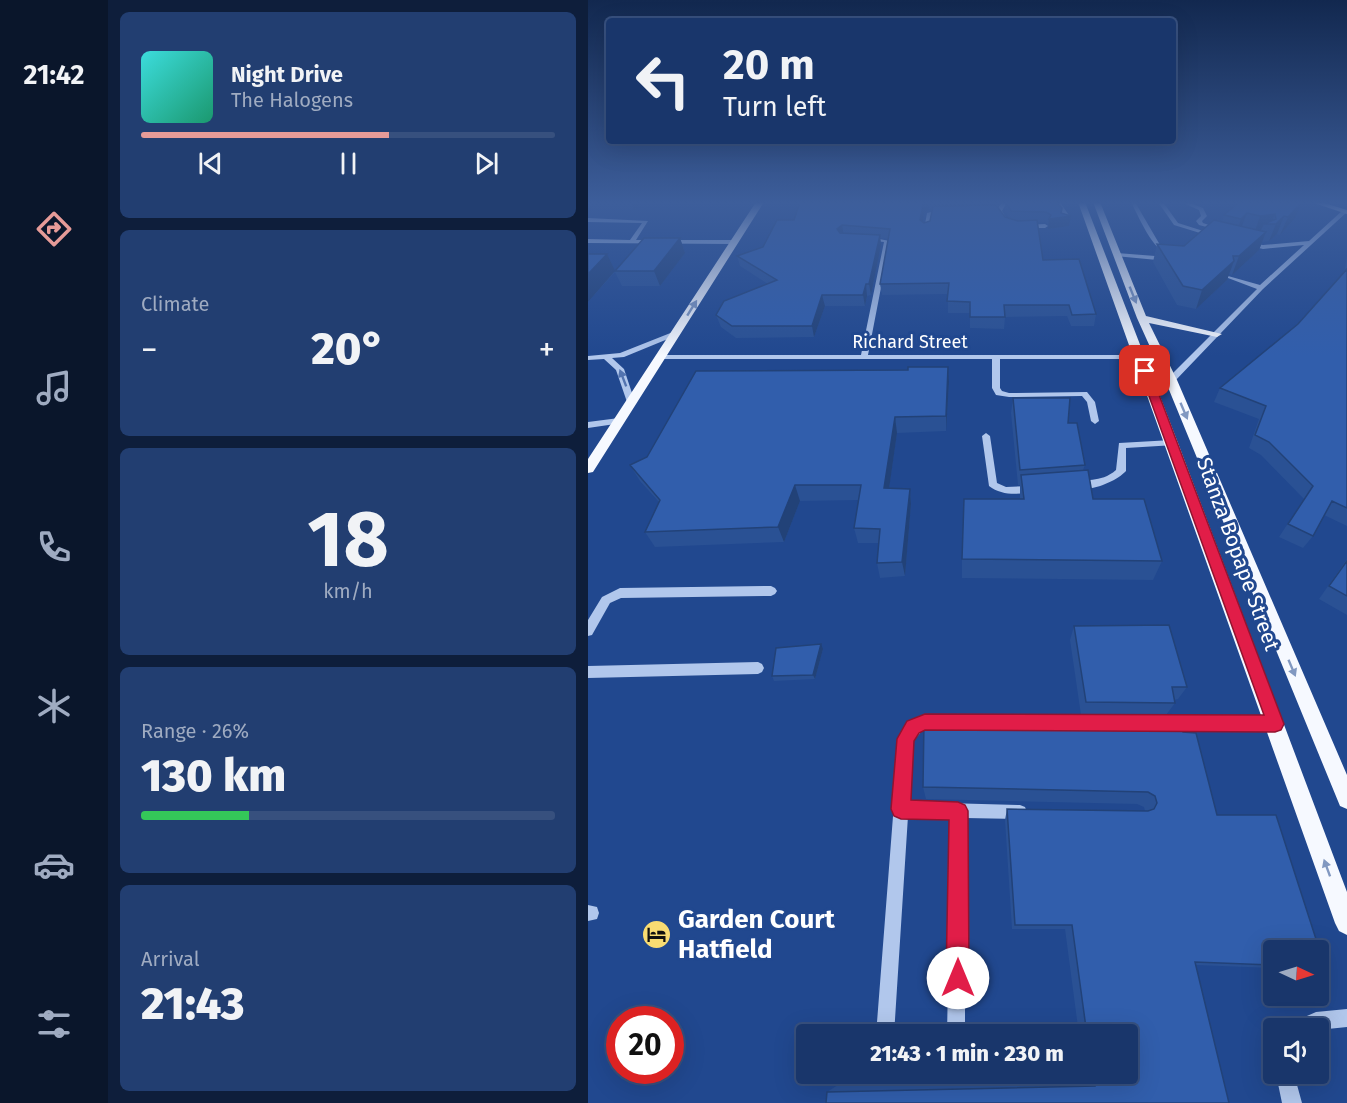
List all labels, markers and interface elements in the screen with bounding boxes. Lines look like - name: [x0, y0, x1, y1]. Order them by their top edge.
- text: 20 m: [723, 40, 815, 90]
- icon: left: [624, 42, 702, 120]
- text: 21:42: [24, 59, 84, 91]
- text: Night Drive: [231, 61, 343, 88]
- text: The Halogens: [231, 88, 353, 112]
- text: Turn left: [723, 91, 826, 123]
- icon: previous: [194, 147, 227, 180]
- icon: pause: [332, 147, 365, 180]
- icon: next: [470, 147, 503, 180]
- icon: directions: [33, 208, 75, 250]
- one-way arrow: [1129, 286, 1138, 304]
- text: Climate: [141, 292, 209, 316]
- one-way arrow: [687, 300, 698, 316]
- text: 20°: [311, 322, 385, 376]
- text: −: [141, 330, 158, 370]
- text: +: [539, 330, 555, 370]
- street label: Richard Street: [852, 331, 968, 353]
- pin: [1119, 345, 1170, 396]
- icon: arrive: [1128, 354, 1161, 387]
- icon: music: [33, 367, 75, 409]
- one-way arrow: [618, 368, 628, 386]
- one-way arrow: [1179, 402, 1189, 420]
- street label: Stanza Bopape Street: [1191, 454, 1285, 655]
- text: 18: [307, 493, 389, 587]
- icon: phone: [33, 526, 75, 568]
- text: km/h: [323, 579, 373, 603]
- one-way arrow: [1287, 659, 1297, 677]
- icon: climate: [33, 685, 75, 727]
- text: Range · 26%: [141, 719, 249, 743]
- text: 130 km: [141, 749, 286, 803]
- icon: car: [33, 844, 75, 886]
- one-way arrow: [1322, 859, 1332, 877]
- place label: Garden Court Hatfield: [678, 904, 836, 965]
- hotel icon: Garden Court Hatfield: [641, 918, 673, 950]
- north arrow: [1263, 940, 1329, 1006]
- map controls: [1263, 940, 1329, 1084]
- position arrow: [926, 946, 990, 1010]
- text: Arrival: [141, 947, 200, 971]
- text: 21:43: [141, 977, 244, 1031]
- icon: filters: [33, 1003, 75, 1045]
- speed limit sign: 20: [606, 1006, 684, 1084]
- button: sound: [1263, 1018, 1329, 1084]
- text: 21:43 · 1 min · 230 m: [870, 1040, 1064, 1067]

